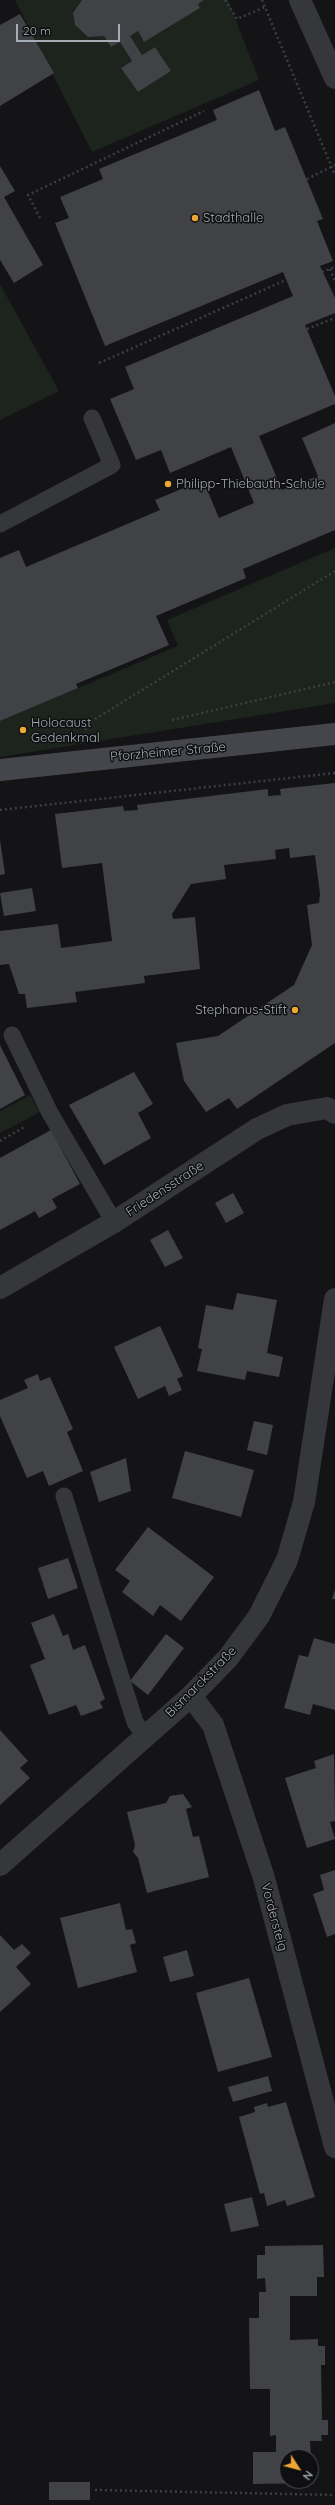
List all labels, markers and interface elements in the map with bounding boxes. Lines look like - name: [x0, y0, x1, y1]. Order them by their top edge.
- scale bar: [18, 16, 122, 42]
- text: 20 m: [23, 23, 51, 38]
- place label: Stadthalle: [203, 210, 263, 226]
- marker: Stadthalle: [190, 213, 200, 223]
- place label: Philipp-Thiebauth-Schule: [176, 476, 325, 492]
- marker: Philipp-Thiebauth-Schule: [163, 479, 173, 489]
- place label: Holocaust Gedenkmal: [31, 715, 100, 746]
- marker: Holocaust Gedenkmal: [18, 725, 28, 735]
- street label: Pforzheimer Straße: [110, 739, 226, 765]
- place label: Stephanus-Stift: [195, 1002, 287, 1018]
- marker: Stephanus-Stift: [290, 1005, 300, 1015]
- street label: Friedensstraße: [123, 1158, 207, 1220]
- street label: Bismarckstraße: [162, 1643, 240, 1721]
- street label: Vordersteig: [257, 1881, 291, 1953]
- north arrow: [279, 2449, 319, 2489]
- text: N: [300, 2468, 316, 2483]

